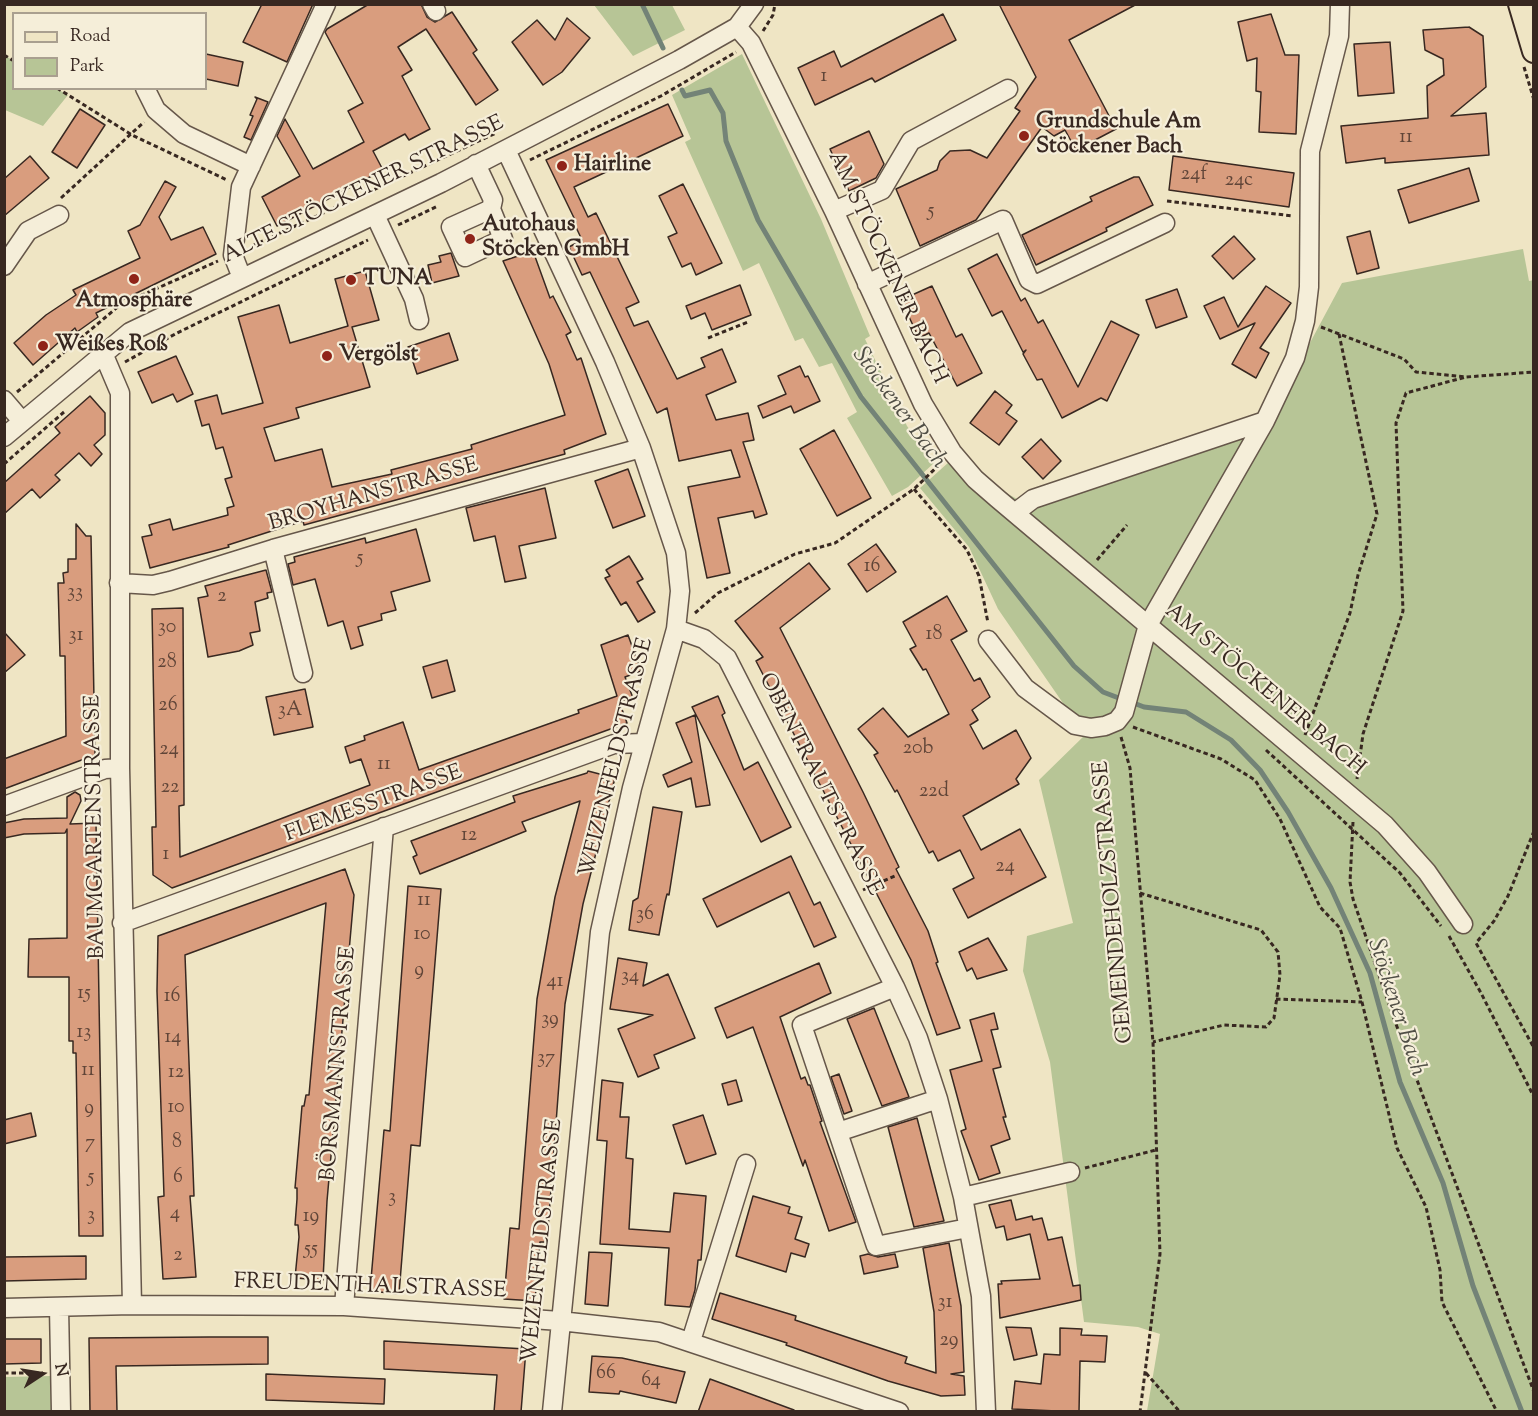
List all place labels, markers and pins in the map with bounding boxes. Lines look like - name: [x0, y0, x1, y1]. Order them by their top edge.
- place label: Grundschule Am Stöckener Bach: [1036, 110, 1201, 162]
- marker: Grundschule Am Stöckener Bach: [1017, 129, 1031, 143]
- place label: Hairline: [574, 153, 651, 179]
- marker: Hairline: [555, 159, 569, 173]
- place label: Autohaus Stöcken GmbH: [482, 213, 629, 264]
- marker: Autohaus Stöcken GmbH: [463, 232, 477, 246]
- place label: TUNA: [363, 267, 432, 293]
- marker: Atmosphäre: [127, 272, 141, 286]
- marker: TUNA: [344, 273, 358, 287]
- place label: Atmosphäre: [75, 289, 193, 315]
- place label: Weißes Roß: [55, 333, 168, 359]
- marker: Weißes Roß: [36, 339, 50, 353]
- place label: Vergölst: [339, 343, 418, 369]
- marker: Vergölst: [320, 349, 334, 363]

